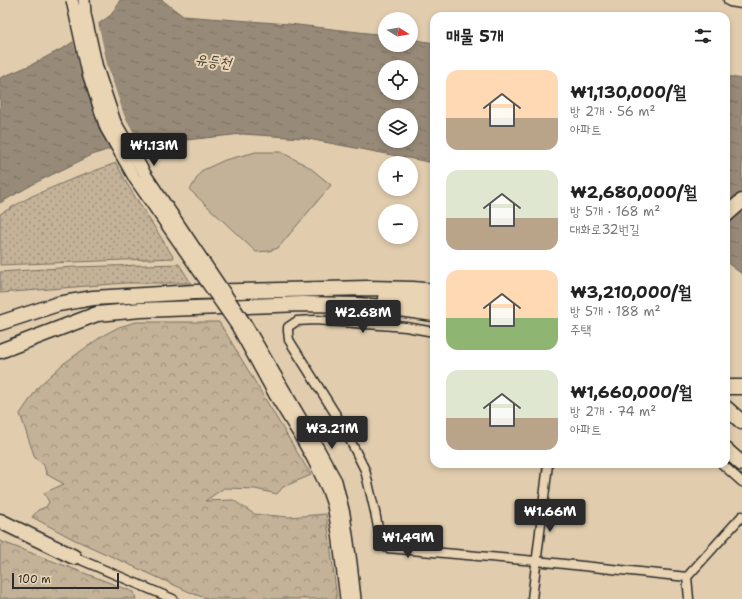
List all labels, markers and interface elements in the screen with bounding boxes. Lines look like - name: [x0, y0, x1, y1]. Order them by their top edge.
- north arrow: [378, 12, 418, 52]
- map controls: [378, 12, 418, 244]
- text: 매물 5개: [446, 25, 504, 47]
- icon: filters: [692, 25, 714, 47]
- water label: 유등천: [194, 49, 234, 73]
- button: locate: [378, 60, 418, 100]
- text: ₩1,130,000/월: [570, 81, 686, 103]
- icon: home: [478, 86, 526, 134]
- text: 방 2개 · 56 m²: [570, 103, 655, 120]
- button: layers: [378, 108, 418, 148]
- text: 아파트: [570, 121, 601, 138]
- pin: ₩1.13M: [121, 133, 187, 167]
- text: ₩1.13M: [130, 137, 178, 154]
- button: +: [378, 156, 418, 196]
- text: ₩2,680,000/월: [570, 181, 697, 203]
- icon: home: [478, 186, 526, 234]
- text: 방 5개 · 168 m²: [570, 203, 660, 220]
- button: −: [378, 204, 418, 244]
- text: 대화로32번길: [570, 221, 640, 238]
- text: ₩3,210,000/월: [570, 281, 691, 303]
- icon: home: [478, 286, 526, 334]
- pin: ₩2.68M: [330, 300, 396, 334]
- text: 방 5개 · 188 m²: [570, 303, 661, 320]
- text: ₩2.68M: [335, 304, 391, 321]
- text: 주택: [570, 321, 591, 338]
- text: ₩1,660,000/월: [570, 381, 692, 403]
- icon: home: [478, 386, 526, 434]
- text: 방 2개 · 74 m²: [570, 403, 656, 420]
- pin: ₩3.21M: [299, 416, 365, 450]
- text: ₩3.21M: [306, 420, 358, 437]
- text: 아파트: [570, 421, 601, 438]
- pin: ₩1.66M: [517, 499, 583, 533]
- text: ₩1.66M: [524, 503, 576, 520]
- pin: ₩1.49M: [375, 525, 441, 559]
- text: ₩1.49M: [382, 529, 434, 546]
- scale bar: [12, 571, 119, 590]
- text: 100 m: [18, 572, 51, 587]

